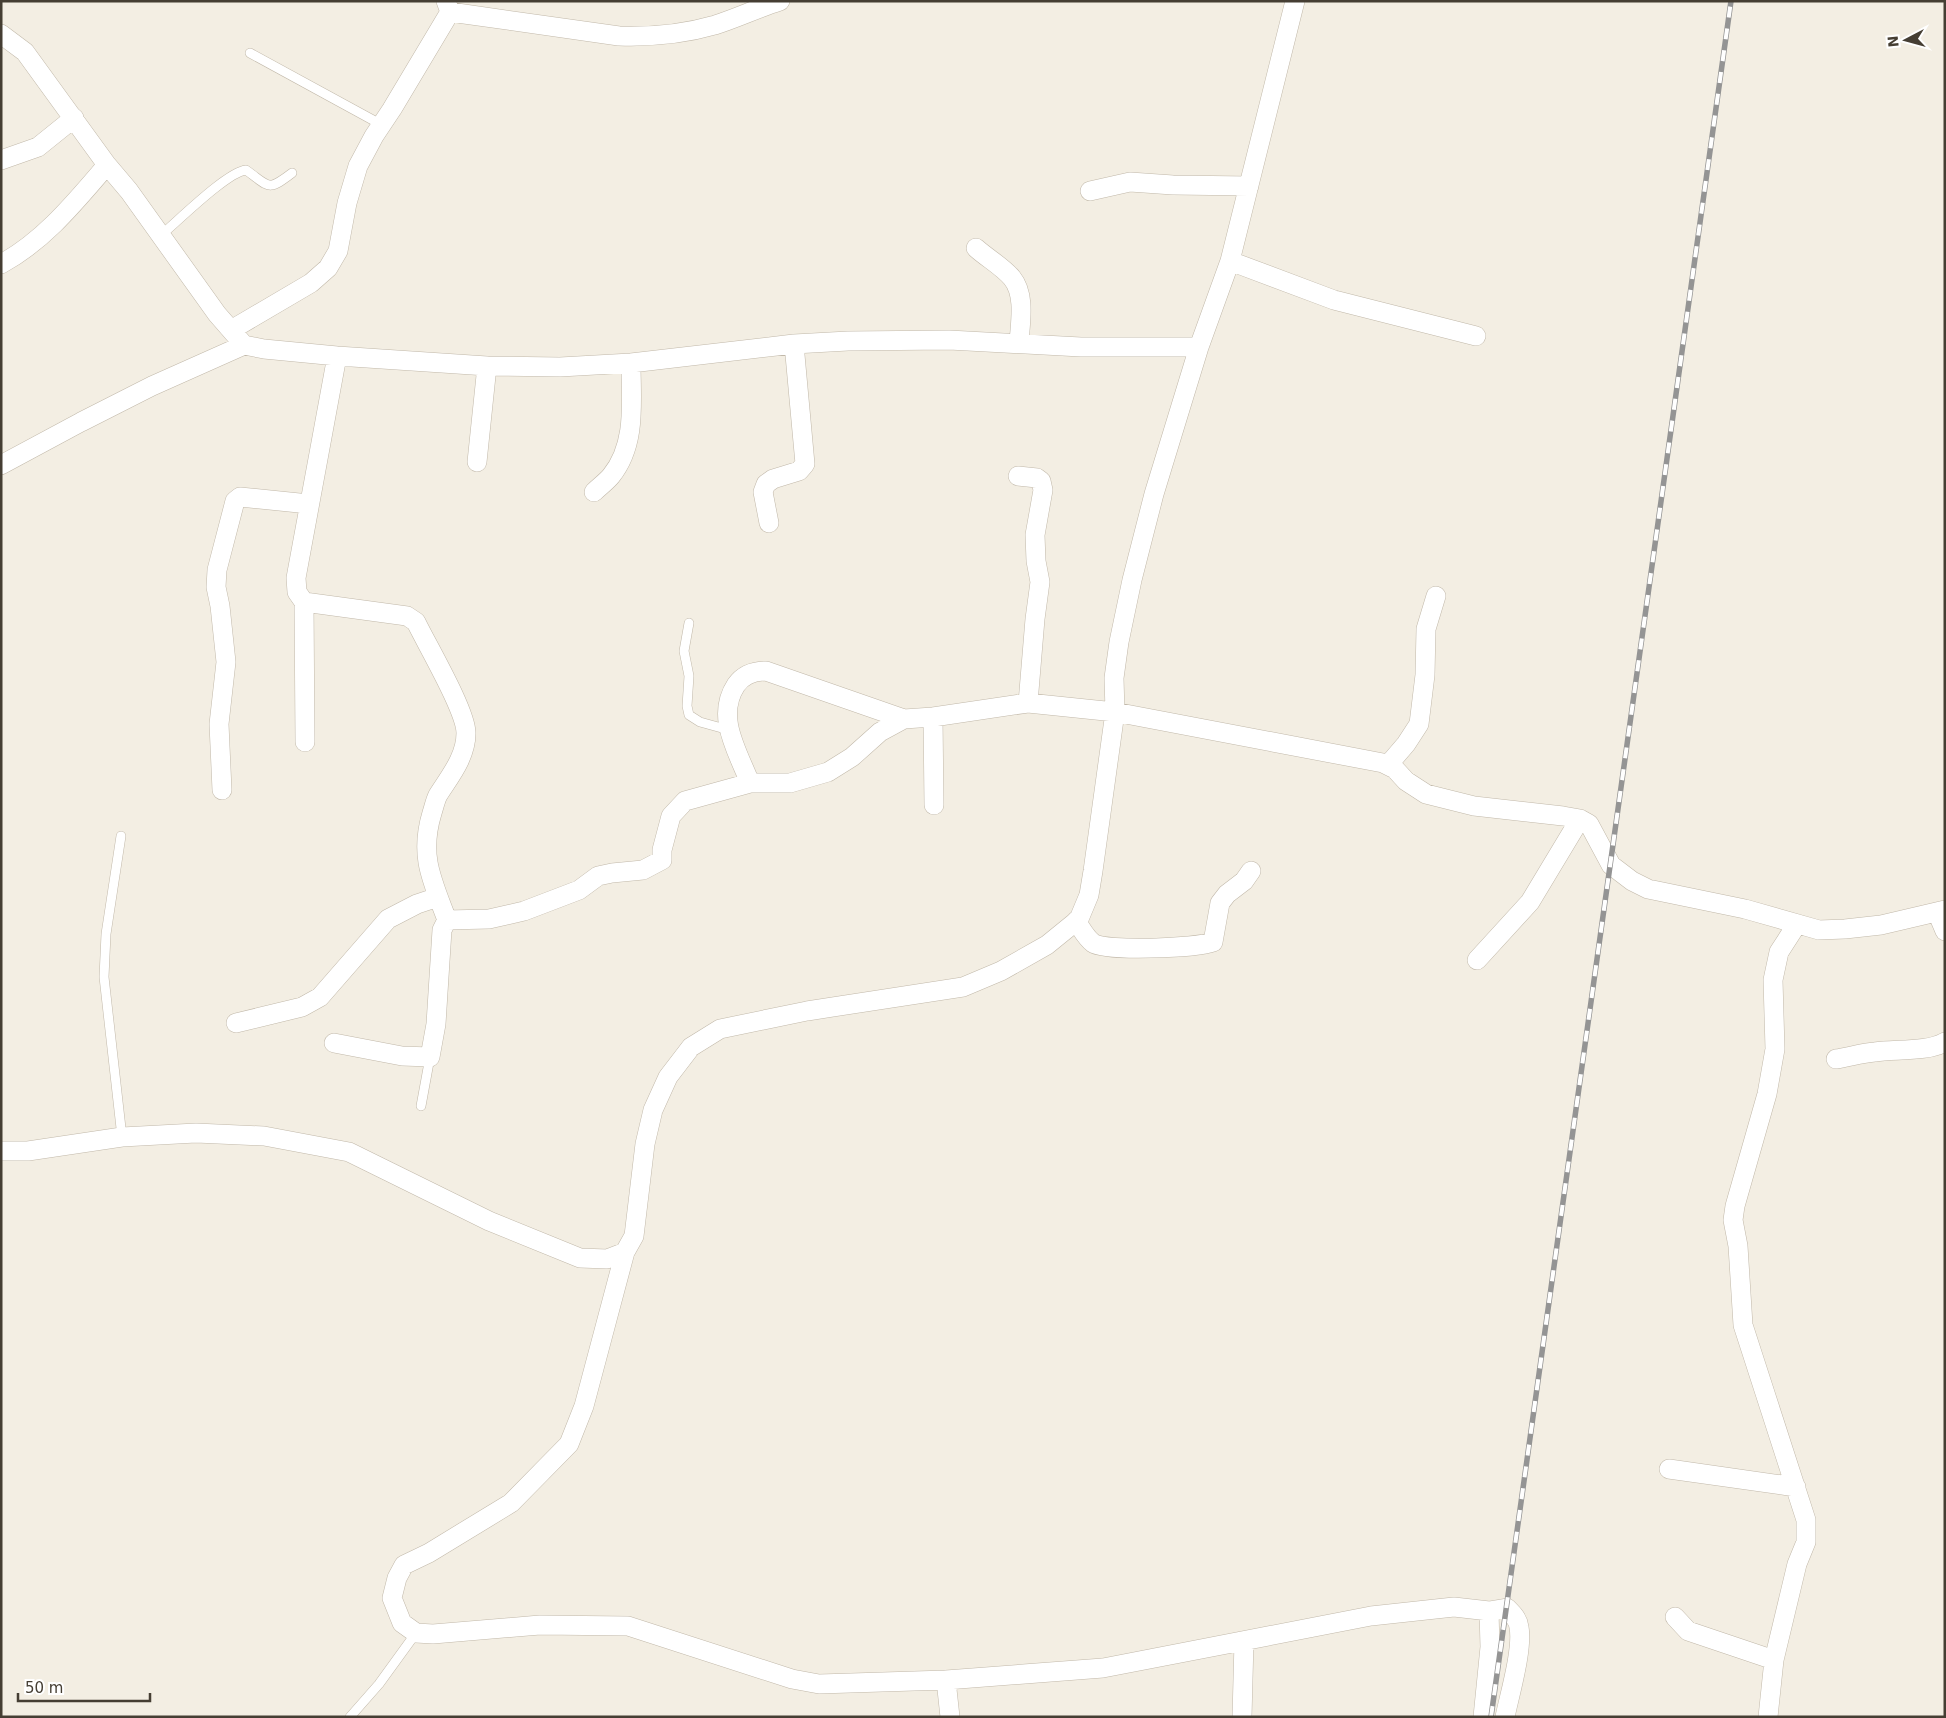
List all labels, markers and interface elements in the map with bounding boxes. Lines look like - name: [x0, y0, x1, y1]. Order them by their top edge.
- north arrow: [1881, 15, 1931, 65]
- text: N: [1885, 35, 1902, 48]
- scale bar: [18, 1670, 150, 1702]
- text: 50 m: [25, 1679, 63, 1697]

